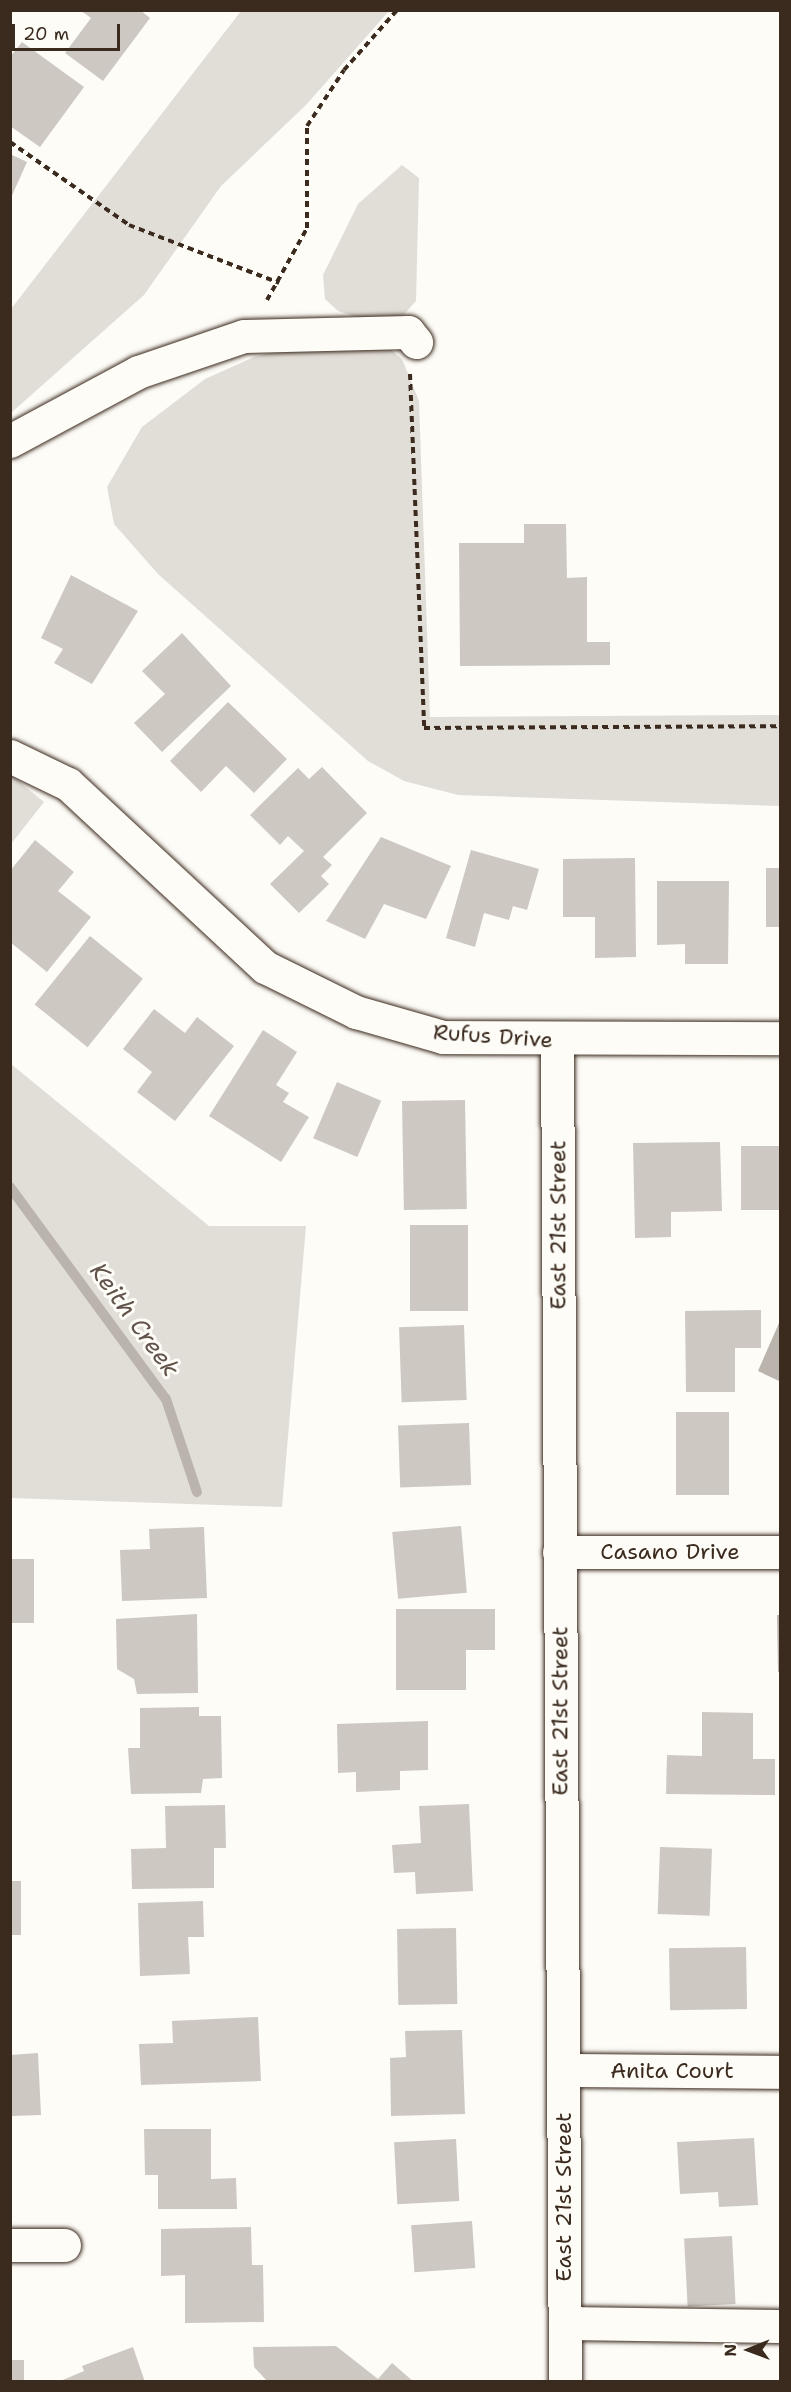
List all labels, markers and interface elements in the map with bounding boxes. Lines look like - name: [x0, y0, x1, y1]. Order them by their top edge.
- scale bar: [15, 12, 123, 50]
- text: 20 m: [23, 22, 69, 46]
- street label: Rufus Drive: [432, 1019, 554, 1053]
- street label: East 21st Street: [545, 1140, 571, 1310]
- water label: Keith Creek: [83, 1257, 185, 1383]
- street label: Casano Drive: [600, 1539, 740, 1565]
- street label: East 21st Street: [547, 1626, 573, 1796]
- street label: Anita Court: [610, 2058, 734, 2084]
- street label: East 21st Street: [551, 2112, 577, 2282]
- north arrow: [719, 2320, 779, 2380]
- text: N: [720, 2344, 741, 2357]

